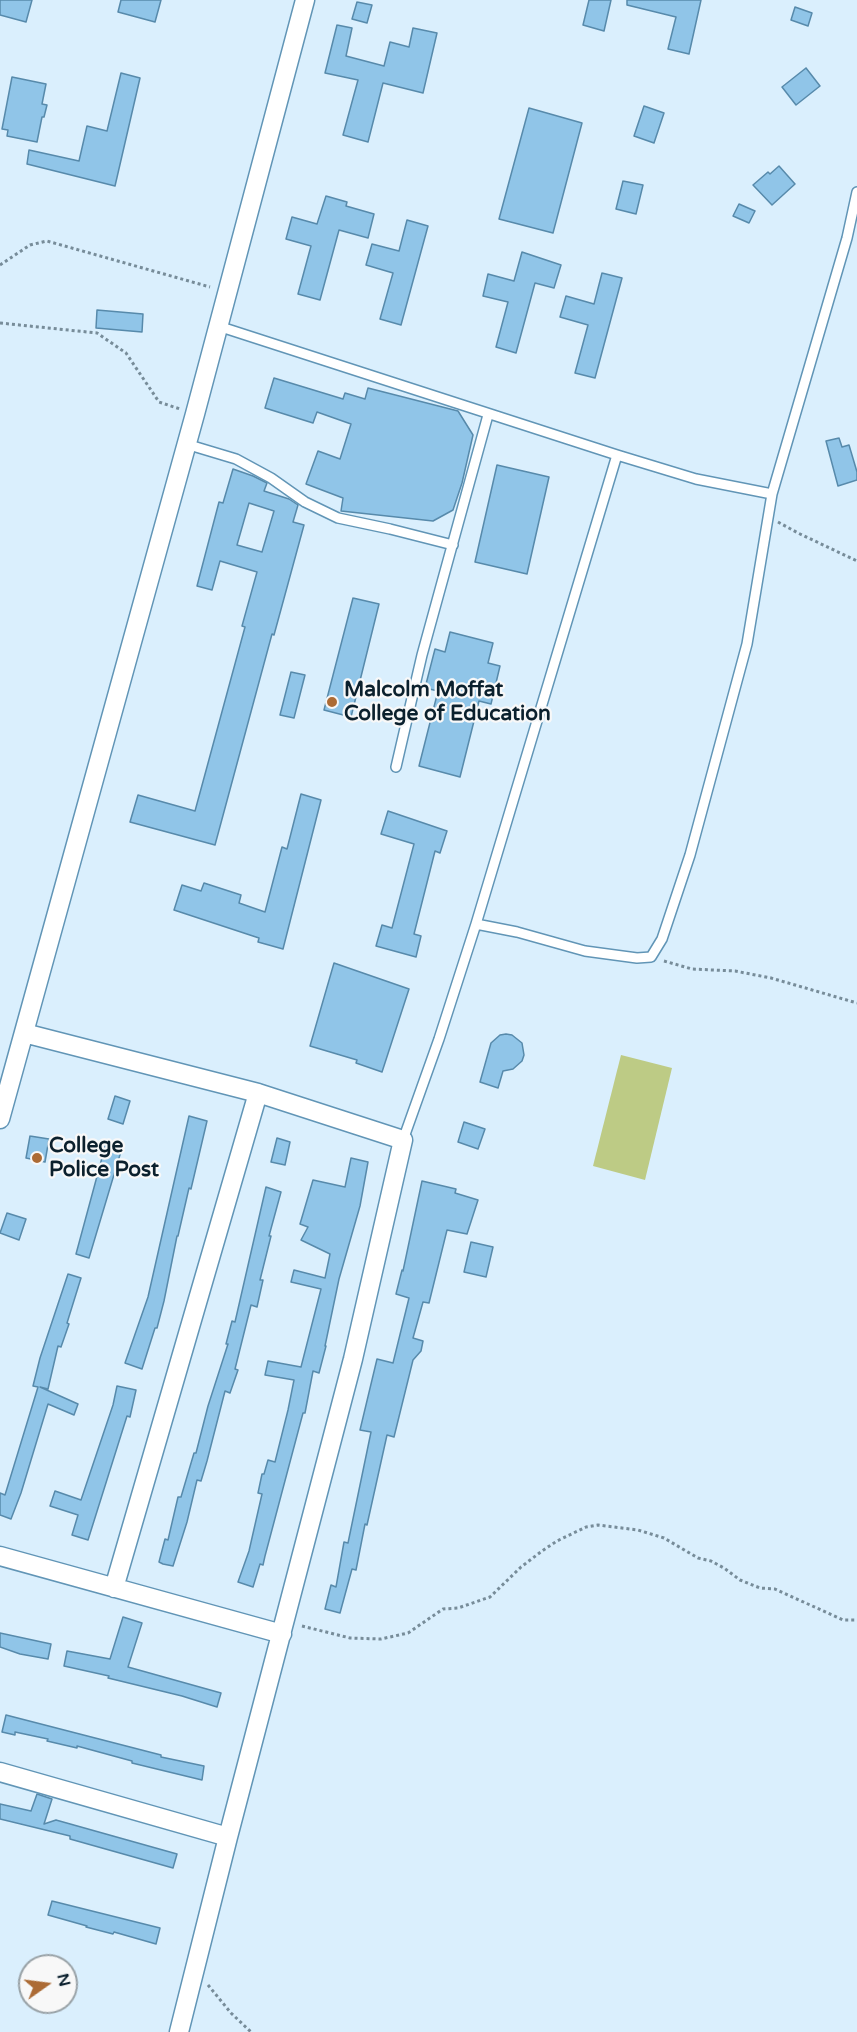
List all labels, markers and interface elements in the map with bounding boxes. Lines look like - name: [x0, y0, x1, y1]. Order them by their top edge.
- place label: Malcolm Moffat College of Education: [344, 677, 551, 727]
- marker: Malcolm Moffat College of Education: [325, 695, 339, 709]
- place label: College Police Post: [49, 1133, 159, 1183]
- marker: College Police Post: [30, 1151, 44, 1165]
- north arrow: [18, 1954, 78, 2014]
- text: N: [52, 1971, 75, 1989]

